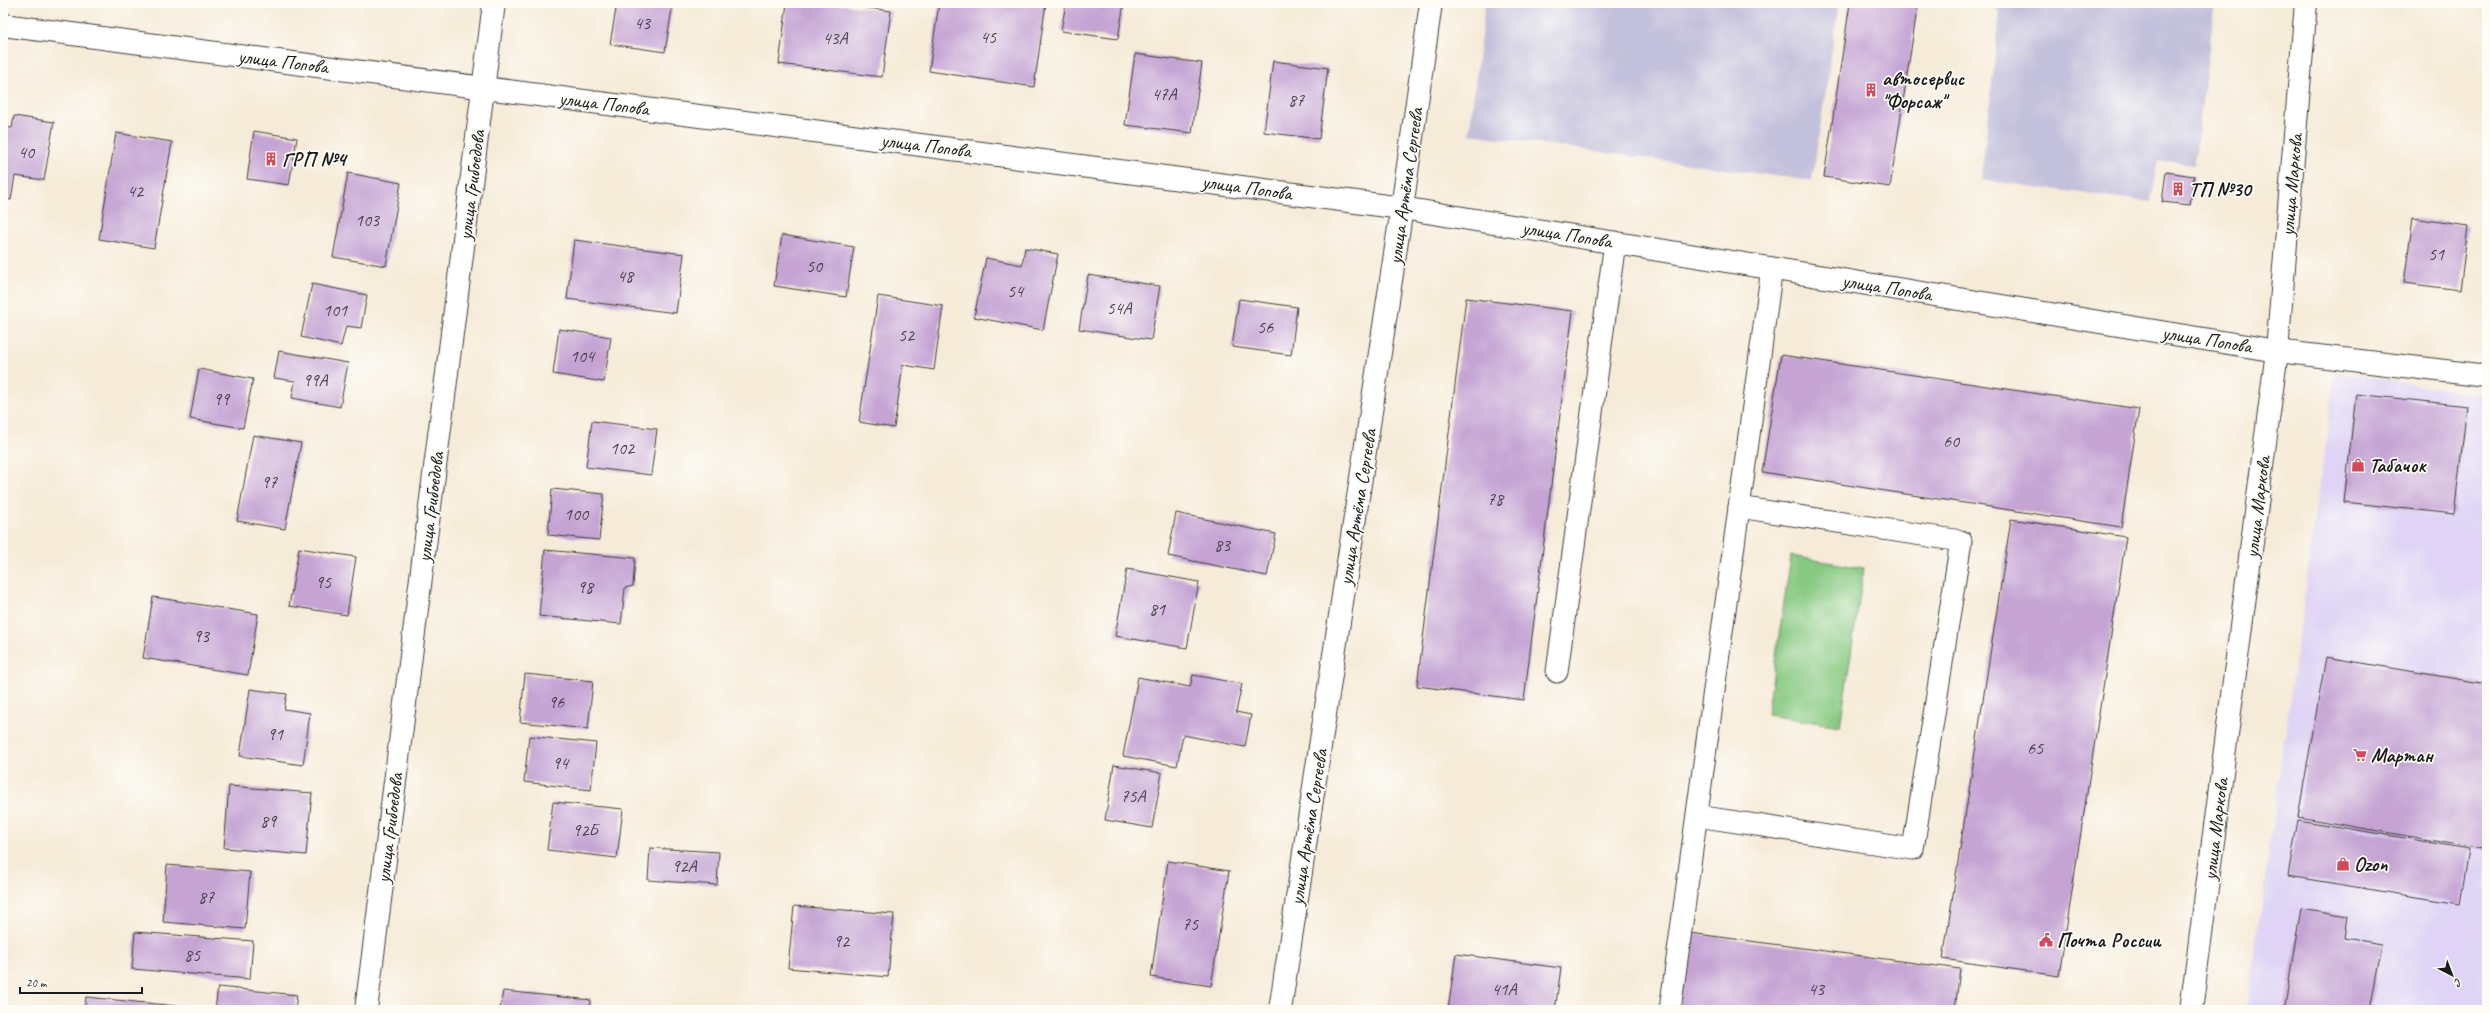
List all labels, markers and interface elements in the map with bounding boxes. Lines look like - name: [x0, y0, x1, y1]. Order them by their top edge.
- house number: 43: [634, 12, 652, 34]
- house number: 45: [980, 26, 997, 48]
- house number: 43А: [822, 27, 849, 49]
- street label: улица Попова: [235, 43, 331, 80]
- place label: автосервис "Форсаж": [1882, 66, 1965, 114]
- building icon: автосервис "Форсаж": [1863, 82, 1879, 98]
- house number: 47А: [1151, 83, 1178, 105]
- street label: улица Попова: [556, 85, 652, 122]
- house number: 87: [1288, 89, 1305, 111]
- street label: улица Артёма Сергеева: [1382, 104, 1429, 267]
- street label: улица Грибоедова: [452, 127, 491, 243]
- street label: улица Попова: [878, 127, 974, 164]
- street label: улица Маркова: [2274, 131, 2309, 238]
- house number: 40: [18, 141, 36, 163]
- place label: ГРП №4: [282, 147, 349, 172]
- building icon: ГРП №4: [263, 151, 279, 167]
- street label: улица Попова: [1199, 169, 1295, 206]
- place label: ТП №30: [2189, 177, 2253, 202]
- house number: 42: [127, 180, 145, 202]
- building icon: ТП №30: [2170, 181, 2186, 197]
- house number: 103: [355, 209, 381, 231]
- street label: улица Попова: [1519, 215, 1615, 254]
- house number: 51: [2428, 243, 2445, 265]
- house number: 50: [806, 255, 824, 277]
- house number: 48: [617, 265, 635, 287]
- street label: улица Попова: [1839, 268, 1935, 307]
- house number: 54: [1007, 280, 1025, 302]
- house number: 54А: [1106, 297, 1133, 319]
- house number: 101: [323, 299, 348, 321]
- house number: 56: [1257, 316, 1274, 338]
- street label: улица Попова: [2159, 320, 2255, 359]
- house number: 52: [898, 324, 916, 346]
- house number: 104: [570, 345, 596, 367]
- house number: 99А: [302, 369, 329, 391]
- house number: 99: [213, 388, 231, 410]
- street label: улица Артёма Сергеева: [1333, 425, 1382, 588]
- house number: 60: [1943, 430, 1961, 452]
- house number: 102: [610, 437, 636, 459]
- street label: улица Грибоедова: [411, 449, 450, 565]
- street label: улица Маркова: [2239, 453, 2276, 560]
- place label: Табачок: [2369, 453, 2427, 478]
- shop icon: Табачок: [2350, 457, 2366, 473]
- house number: 97: [261, 471, 278, 493]
- house number: 78: [1487, 488, 1505, 510]
- house number: 100: [564, 503, 590, 525]
- house number: 83: [1214, 534, 1232, 556]
- house number: 95: [315, 571, 332, 593]
- house number: 98: [577, 576, 595, 598]
- house number: 81: [1149, 598, 1166, 620]
- house number: 93: [193, 625, 211, 647]
- house number: 96: [548, 691, 565, 713]
- house number: 91: [267, 723, 284, 745]
- house number: 65: [2027, 737, 2044, 759]
- place label: Мартан: [2371, 743, 2435, 768]
- street label: улица Артёма Сергеева: [1284, 745, 1333, 908]
- supermarket icon: Мартан: [2352, 747, 2368, 763]
- house number: 94: [552, 752, 570, 774]
- street label: улица Грибоедова: [370, 770, 409, 886]
- street label: улица Маркова: [2197, 775, 2234, 882]
- house number: 75А: [1120, 785, 1147, 807]
- house number: 89: [260, 810, 278, 832]
- house number: 92Б: [572, 819, 601, 841]
- place label: Ozon: [2354, 852, 2388, 877]
- house number: 92А: [671, 855, 698, 877]
- shop icon: Ozon: [2335, 856, 2351, 872]
- house number: 87: [198, 886, 215, 908]
- house number: 75: [1182, 913, 1199, 935]
- place label: Почта России: [2057, 928, 2162, 953]
- house number: 92: [833, 930, 851, 952]
- public building icon: Почта России: [2038, 932, 2054, 948]
- house number: 85: [184, 944, 201, 966]
- north arrow: [2432, 955, 2472, 995]
- scale bar: [20, 969, 142, 995]
- text: 20 m: [26, 975, 48, 991]
- text: С: [2451, 975, 2465, 991]
- house number: 41А: [1491, 978, 1518, 1000]
- house number: 43: [1808, 978, 1826, 1000]

